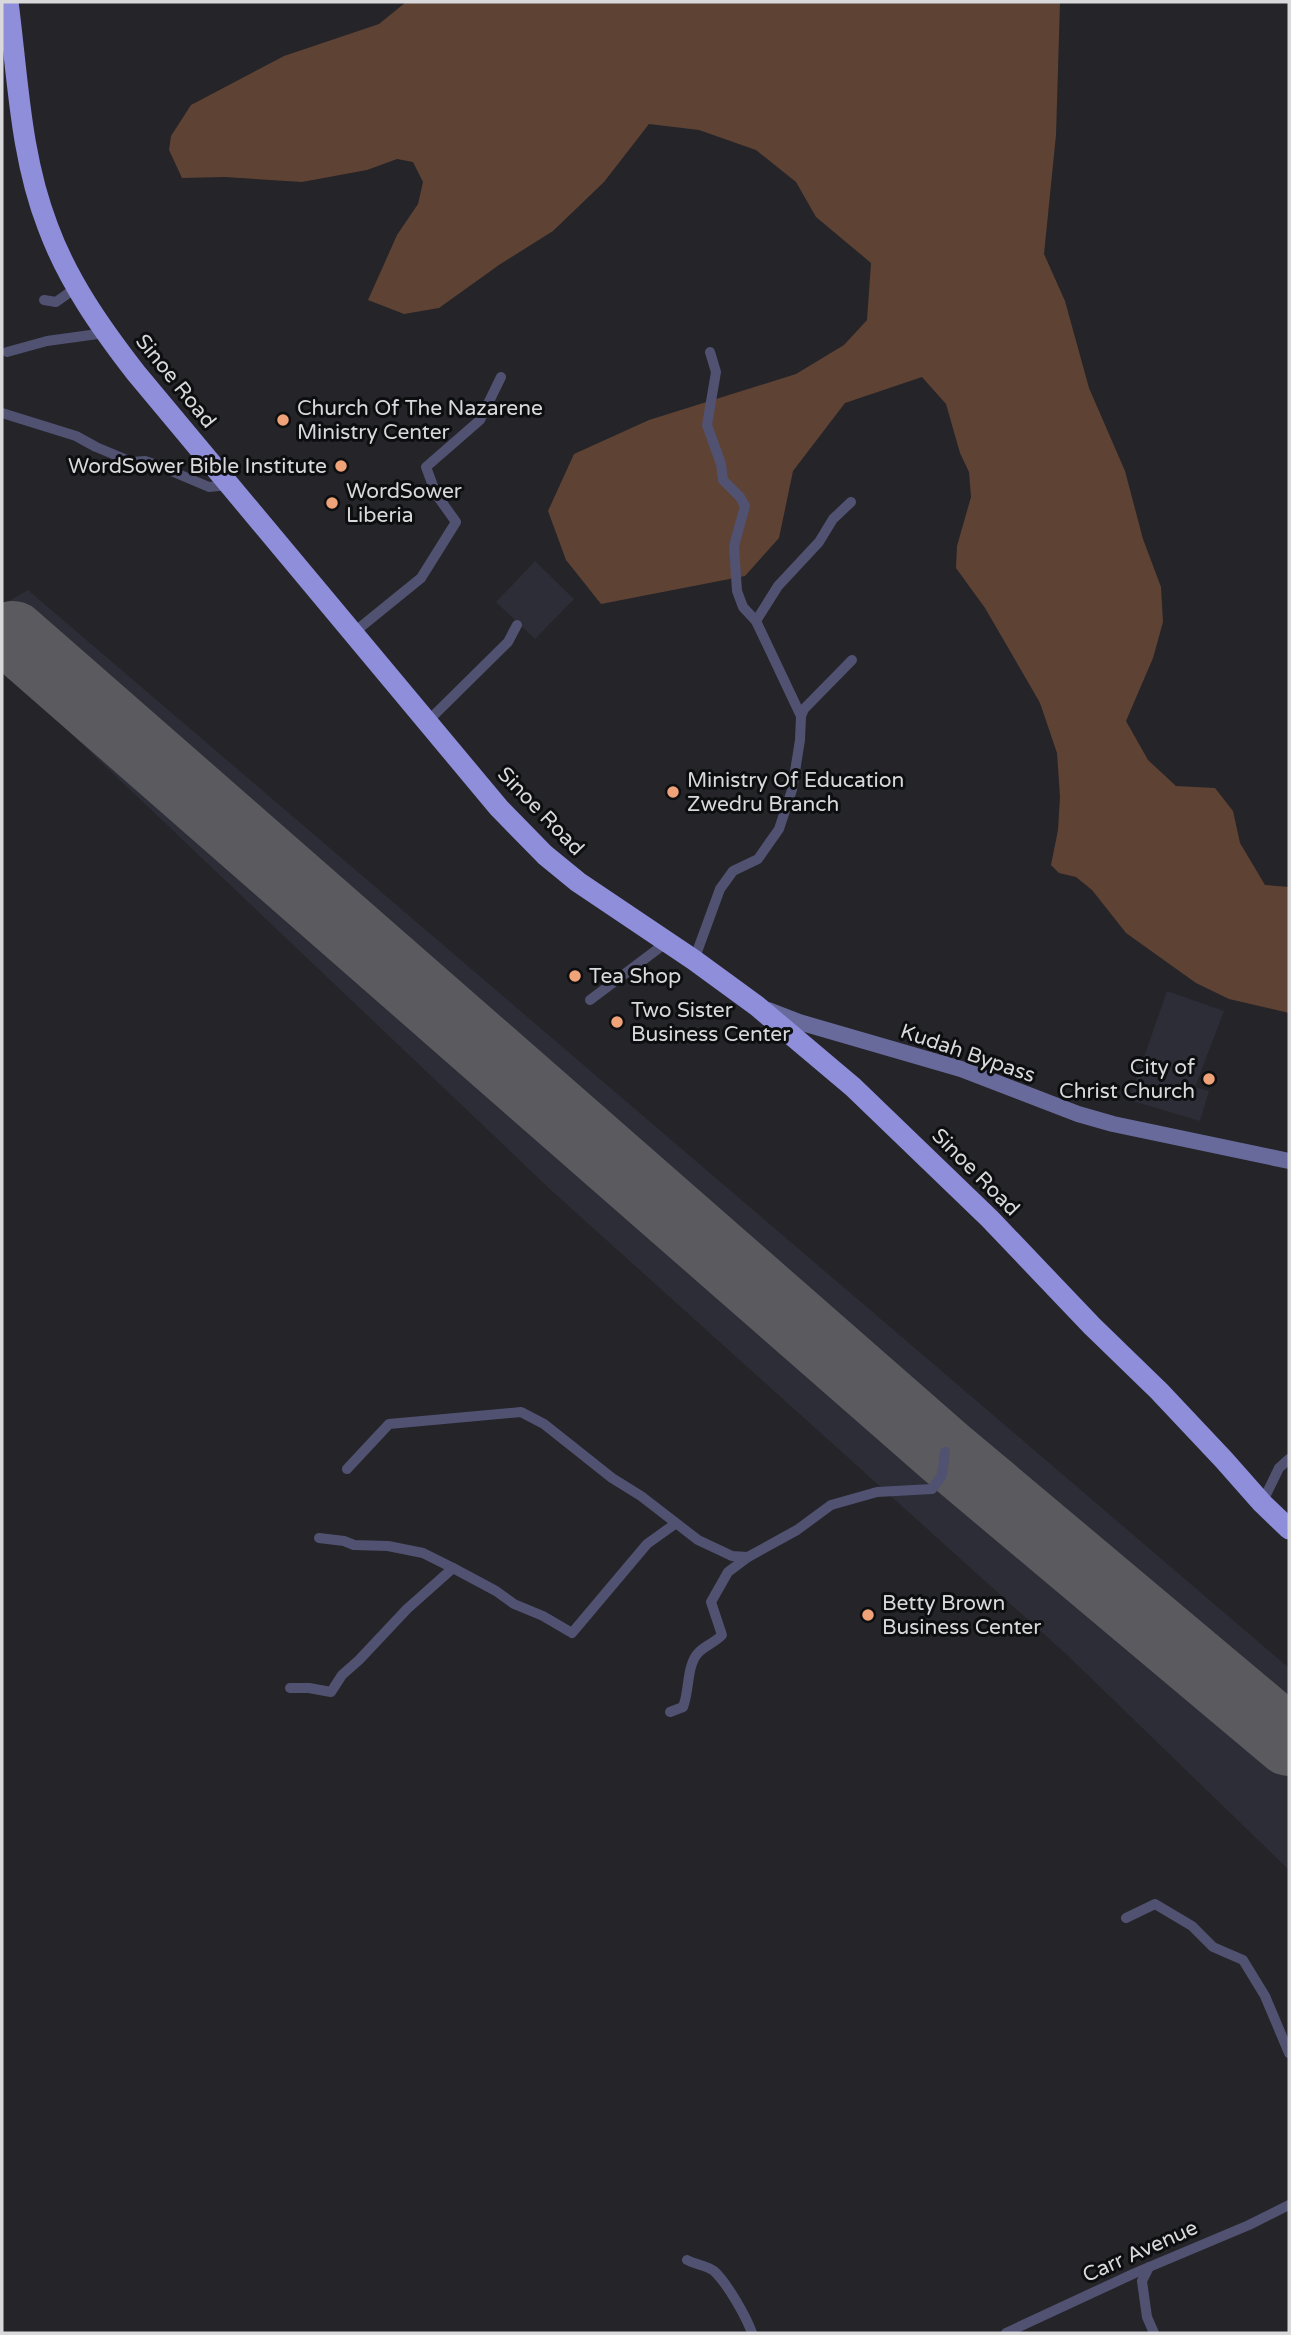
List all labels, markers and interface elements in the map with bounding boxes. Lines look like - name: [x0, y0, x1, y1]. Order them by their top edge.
- street label: Sinoe Road: [130, 329, 221, 433]
- place label: Church Of The Nazarene Ministry Center: [297, 396, 543, 445]
- marker: Church Of The Nazarene Ministry Center: [275, 412, 291, 428]
- place label: WordSower Bible Institute: [68, 454, 327, 479]
- marker: WordSower Bible Institute: [333, 458, 349, 474]
- place label: WordSower Liberia: [346, 479, 462, 528]
- marker: WordSower Liberia: [324, 495, 340, 511]
- street label: Sinoe Road: [492, 762, 589, 861]
- place label: Ministry Of Education Zwedru Branch: [687, 768, 904, 817]
- marker: Ministry Of Education Zwedru Branch: [665, 784, 681, 800]
- place label: Tea Shop: [589, 964, 681, 989]
- marker: Tea Shop: [567, 968, 583, 984]
- place label: Two Sister Business Center: [631, 998, 790, 1047]
- marker: Two Sister Business Center: [609, 1014, 625, 1030]
- street label: Kudah Bypass: [897, 1019, 1039, 1088]
- place label: City of Christ Church: [1059, 1055, 1195, 1104]
- marker: City of Christ Church: [1201, 1071, 1217, 1087]
- street label: Sinoe Road: [927, 1123, 1025, 1221]
- place label: Betty Brown Business Center: [882, 1591, 1041, 1640]
- marker: Betty Brown Business Center: [860, 1607, 876, 1623]
- street label: Carr Avenue: [1079, 2215, 1202, 2288]

